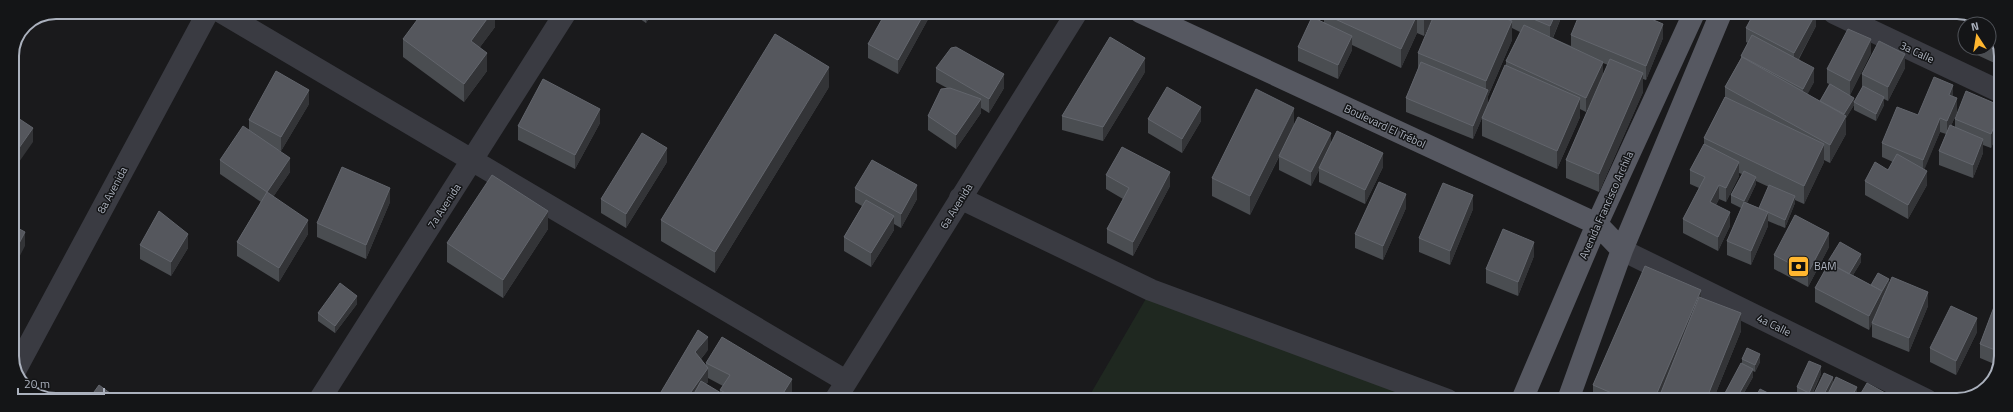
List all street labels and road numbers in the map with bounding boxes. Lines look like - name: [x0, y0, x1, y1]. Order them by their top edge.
- street label: 3a Calle: [1897, 37, 1937, 67]
- street label: Boulevard El Trébol: [1342, 100, 1428, 152]
- street label: Avenida Francisco Archila: [1575, 148, 1637, 262]
- street label: 8a Avenida: [93, 163, 131, 216]
- street label: 7a Avenida: [423, 180, 465, 232]
- street label: 6a Avenida: [936, 180, 977, 232]
- street label: 4a Calle: [1754, 310, 1794, 340]

